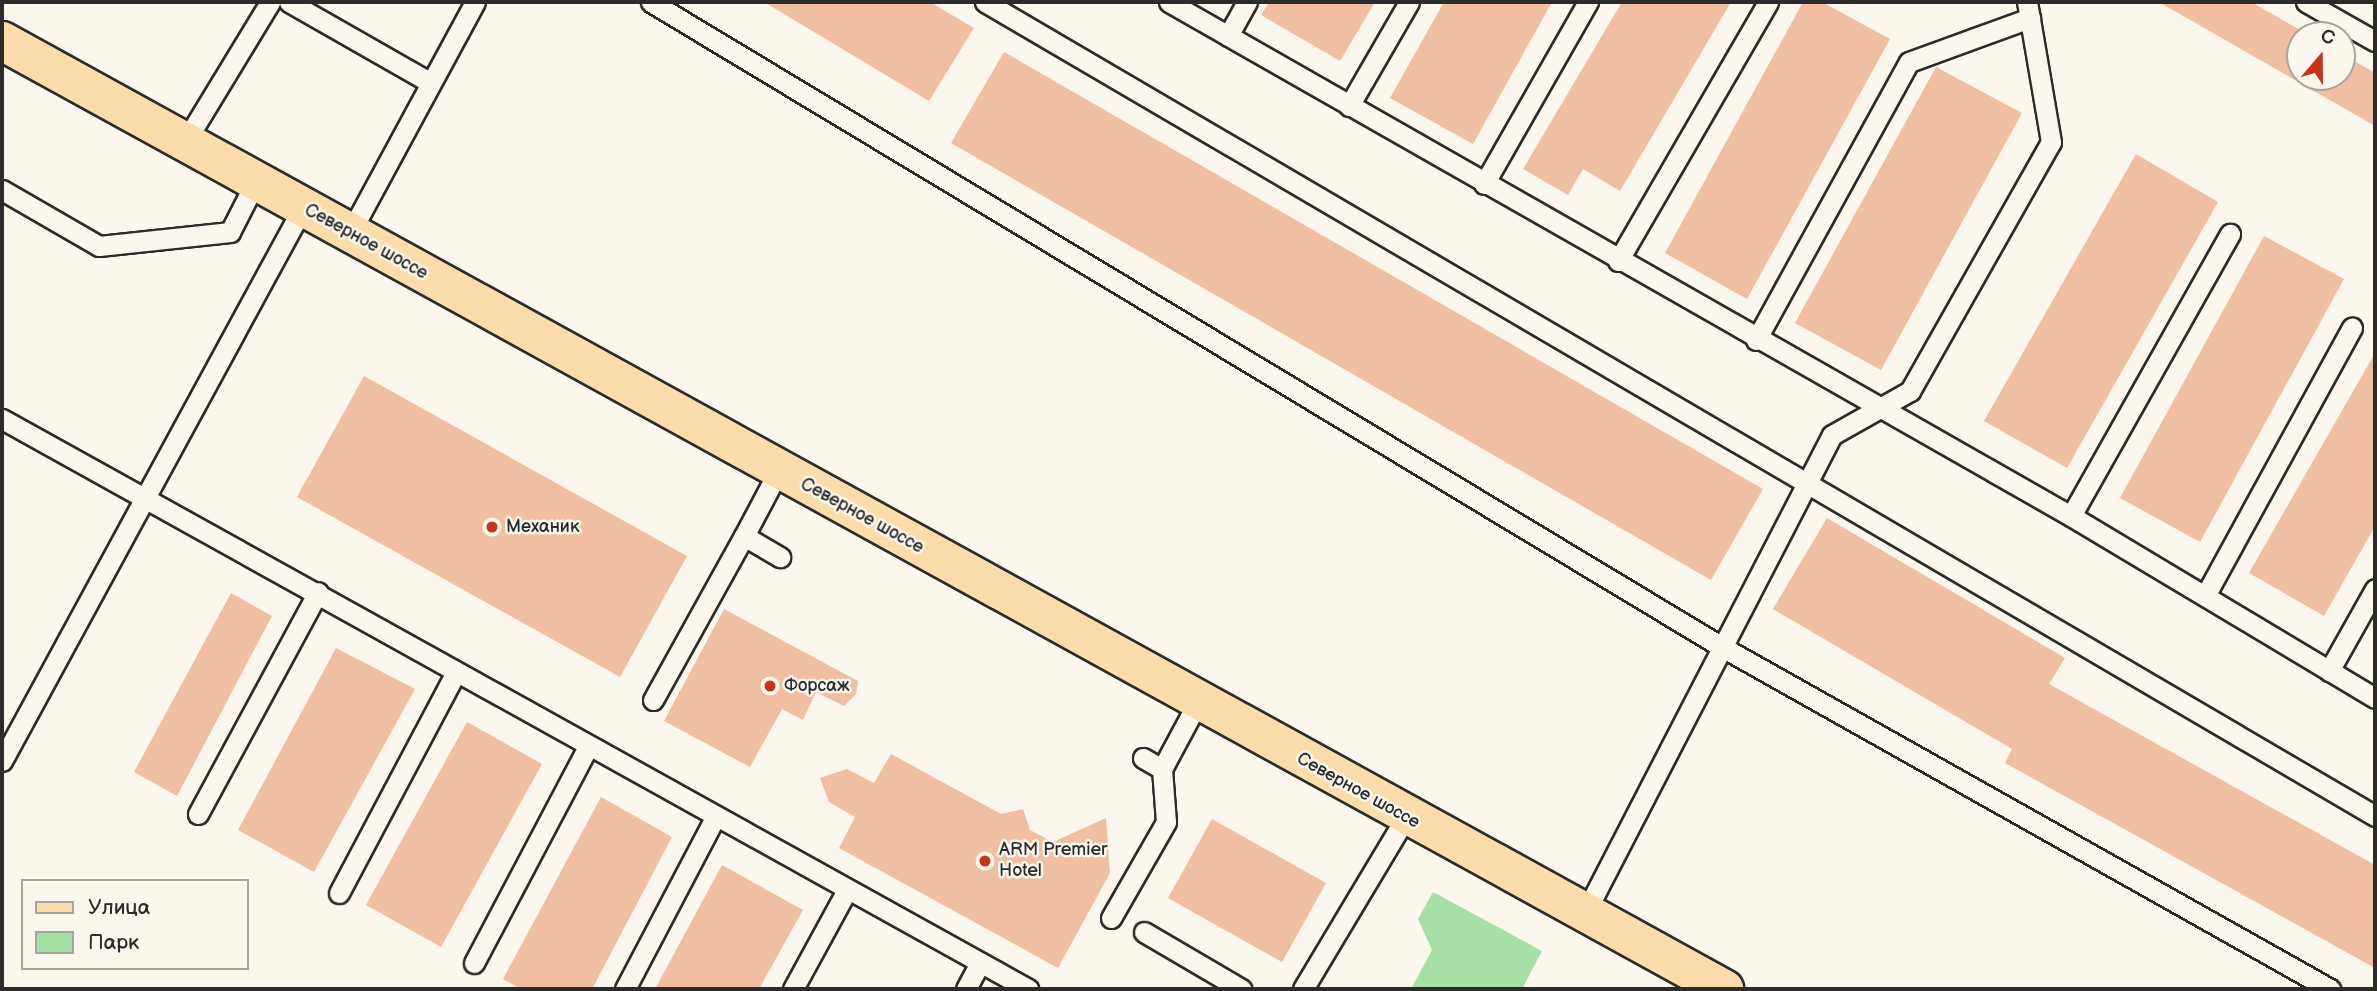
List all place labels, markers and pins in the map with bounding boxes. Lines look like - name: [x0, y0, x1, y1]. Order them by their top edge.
- place label: Механик: [506, 516, 579, 538]
- marker: Механик: [484, 519, 500, 535]
- place label: Форсаж: [784, 675, 849, 697]
- marker: Форсаж: [762, 678, 778, 694]
- place label: ARM Premier Hotel: [999, 840, 1108, 882]
- marker: ARM Premier Hotel: [977, 853, 993, 869]

